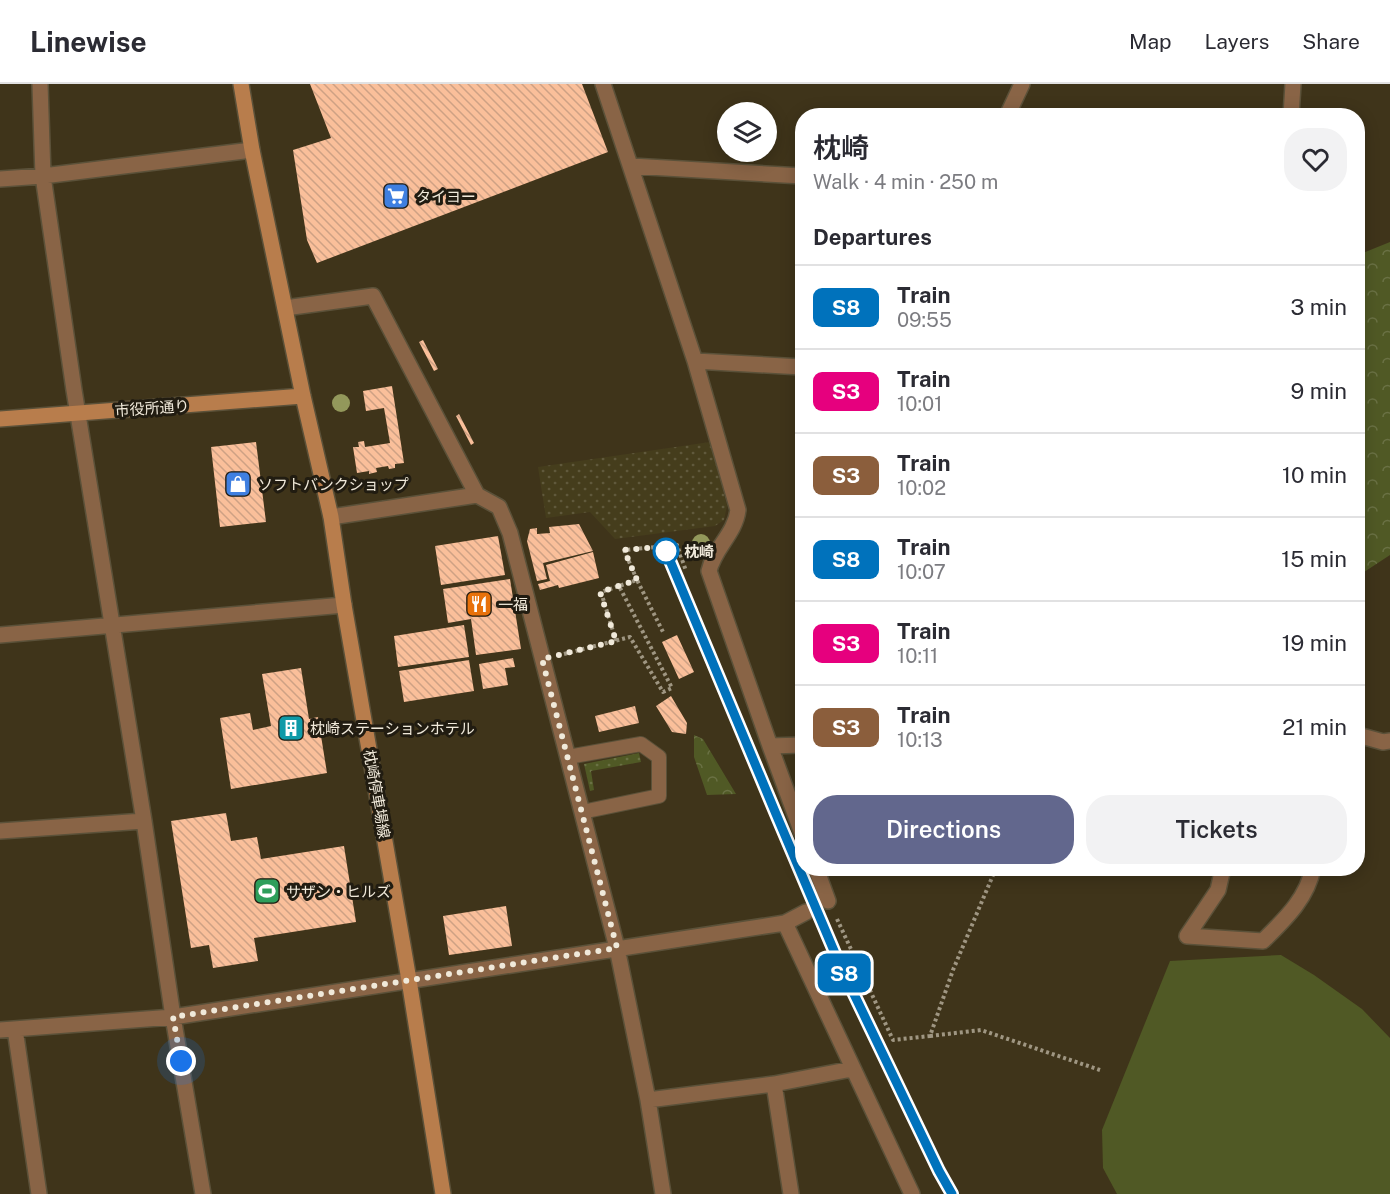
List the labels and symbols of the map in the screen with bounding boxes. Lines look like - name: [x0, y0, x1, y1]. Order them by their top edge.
- supermarket icon: タイヨー: [381, 181, 411, 211]
- place label: タイヨー: [416, 188, 476, 205]
- street label: 市役所通り: [114, 397, 190, 419]
- shop icon: ソフトバンクショップ: [223, 469, 253, 499]
- place label: ソフトバンクショップ: [258, 476, 409, 493]
- marker: 枕崎: [653, 538, 679, 564]
- place label: 枕崎: [684, 543, 714, 560]
- restaurant icon: 一福: [464, 589, 494, 619]
- place label: 一福: [498, 596, 528, 613]
- building icon: 枕崎ステーションホテル: [276, 713, 306, 743]
- place label: 枕崎ステーションホテル: [310, 720, 475, 737]
- street label: 枕崎停車場線: [361, 748, 393, 840]
- sports icon: サザン・ヒルズ: [252, 876, 282, 906]
- place label: サザン・ヒルズ: [286, 883, 391, 900]
- line badge: S8: [817, 954, 871, 992]
- your location: [166, 1046, 196, 1076]

